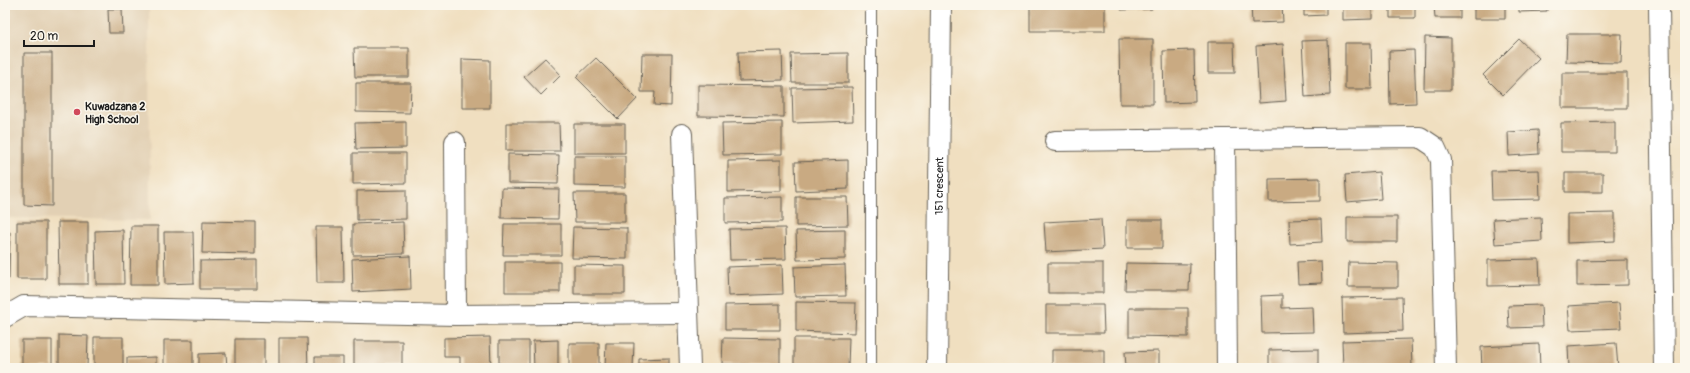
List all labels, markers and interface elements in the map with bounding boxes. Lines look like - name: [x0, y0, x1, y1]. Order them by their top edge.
- scale bar: [24, 22, 94, 48]
- text: 20 m: [30, 29, 59, 44]
- place label: Kuwadzana 2 High School: [85, 100, 146, 126]
- marker: Kuwadzana 2 High School: [72, 107, 82, 117]
- street label: 151 crescent: [933, 156, 946, 215]

